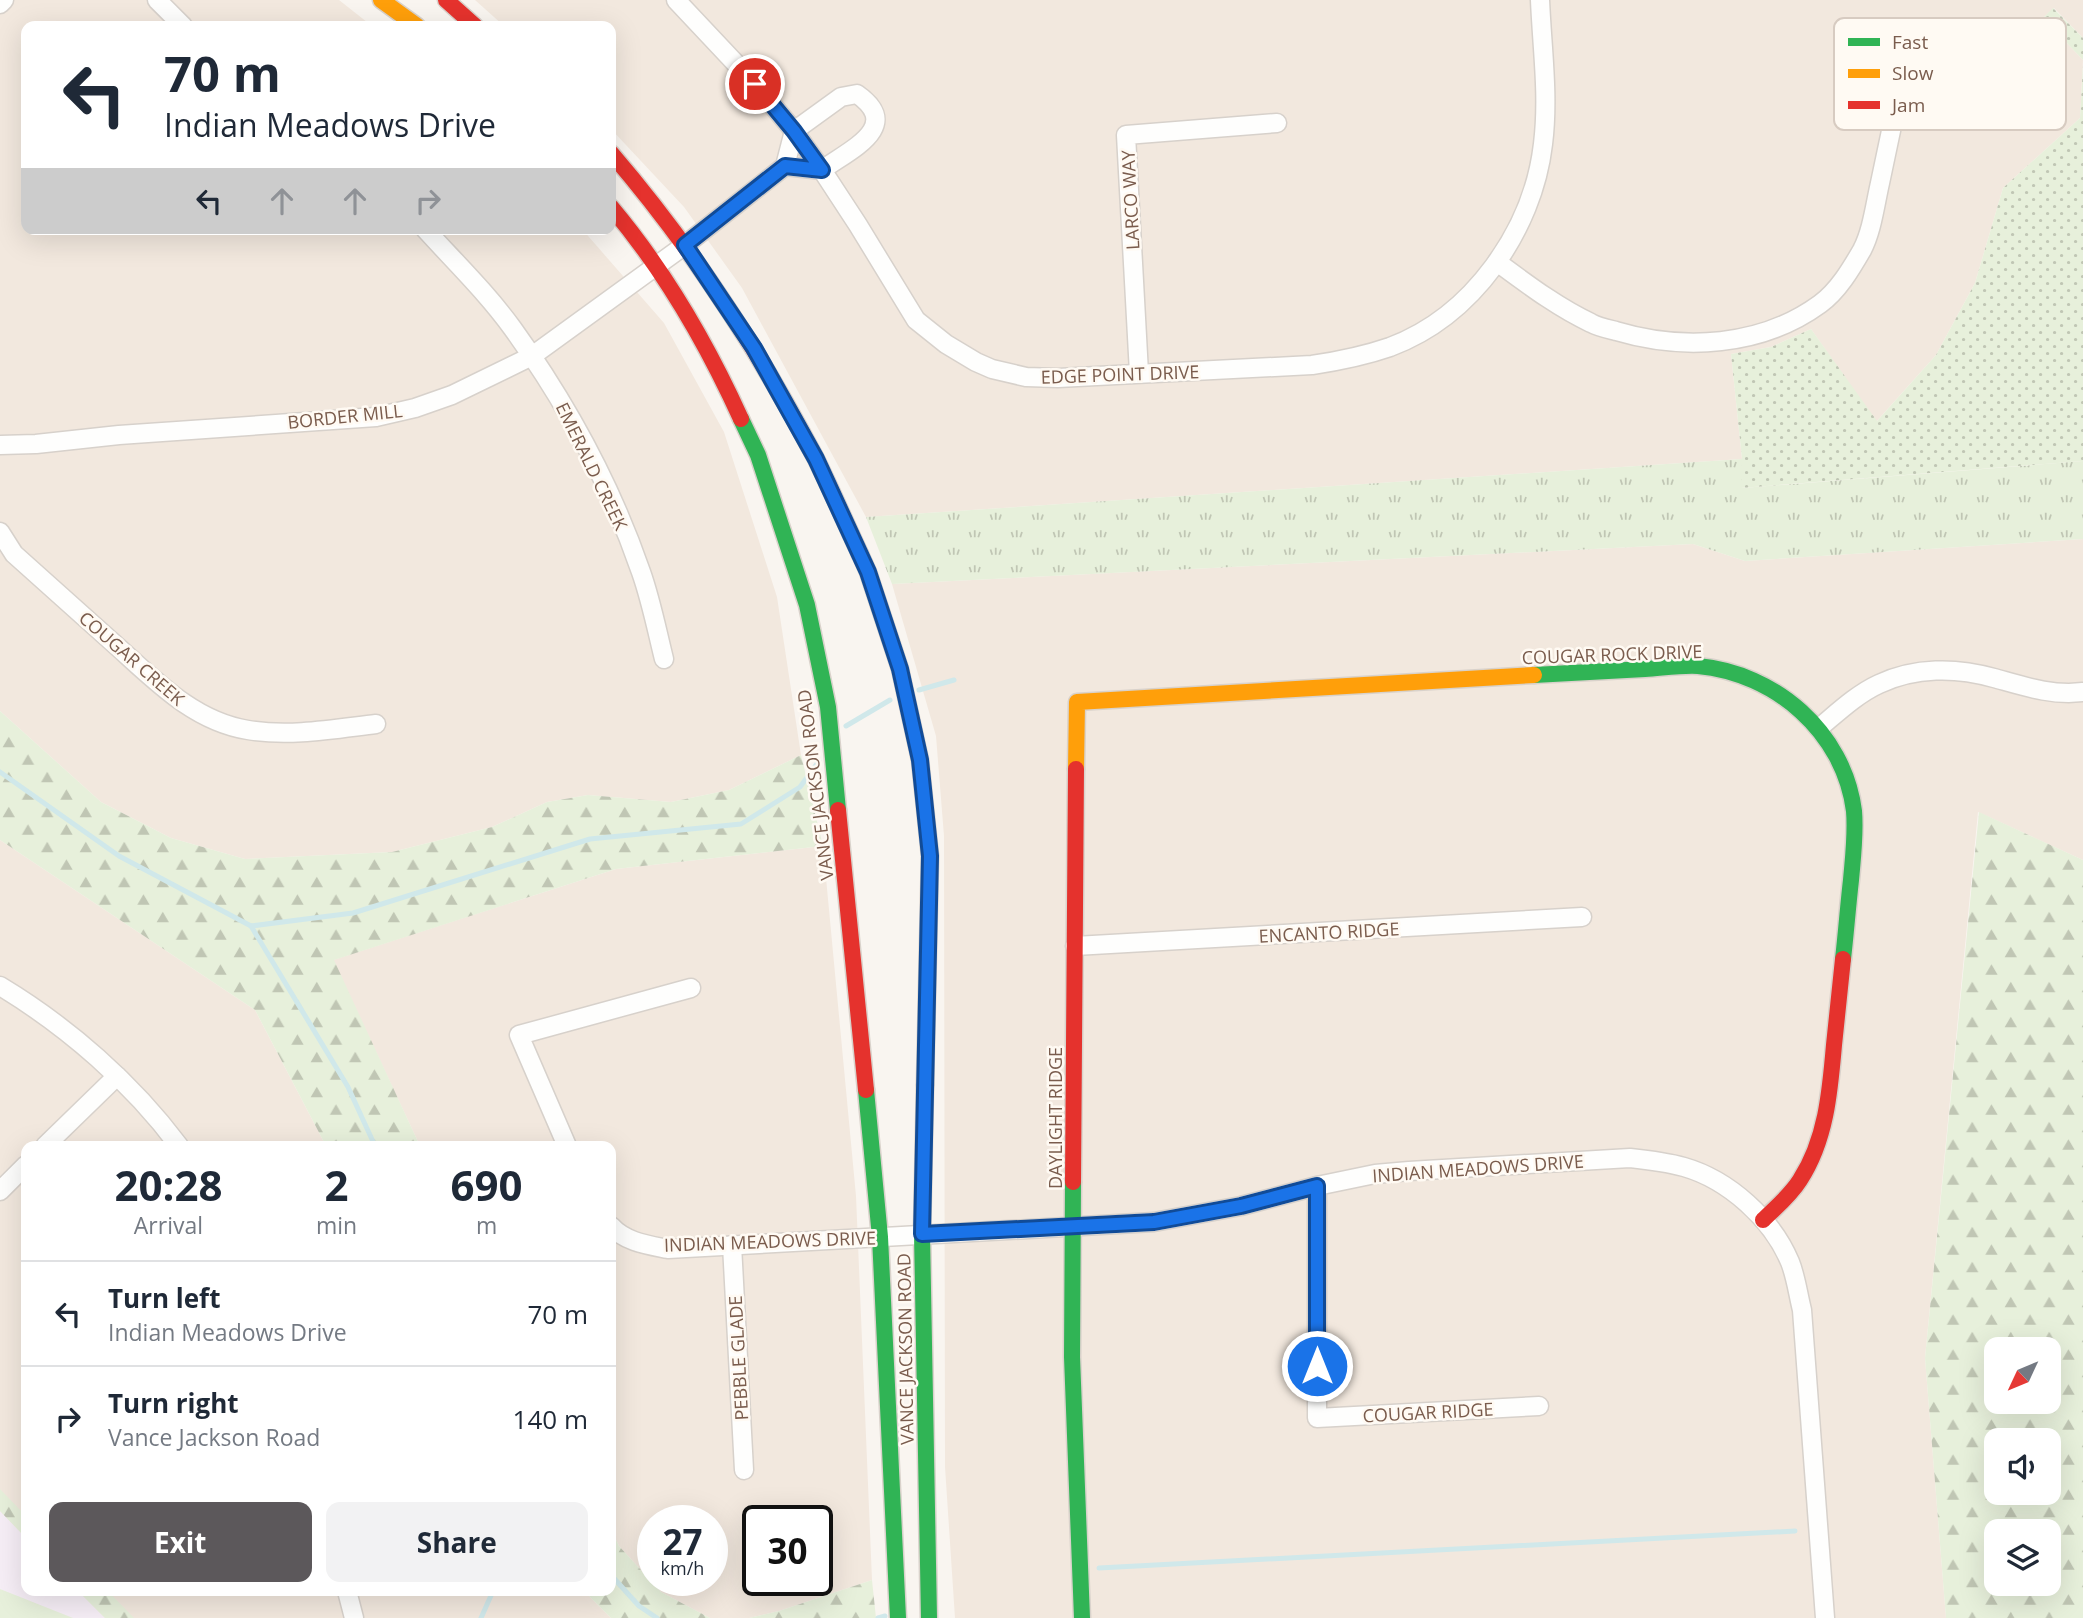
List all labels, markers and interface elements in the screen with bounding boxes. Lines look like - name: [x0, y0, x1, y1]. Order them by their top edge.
- legend: [1834, 18, 2066, 130]
- text: Fast: [1892, 29, 1928, 55]
- text: 70 m: [164, 40, 281, 106]
- icon: left: [49, 49, 140, 140]
- pin: [725, 54, 785, 114]
- text: Slow: [1892, 60, 1934, 86]
- icon: arrive: [736, 65, 774, 103]
- text: Jam: [1890, 92, 1925, 118]
- text: Indian Meadows Drive: [164, 103, 496, 146]
- street label: LARCO WAY: [1115, 149, 1145, 251]
- icon: left: [190, 182, 228, 220]
- icon: ahead: [263, 182, 301, 220]
- icon: ahead: [336, 182, 374, 220]
- icon: right: [409, 182, 447, 220]
- street label: EDGE POINT DRIVE: [1040, 359, 1200, 389]
- street label: BORDER MILL: [286, 398, 404, 434]
- street label: EMERALD CREEK: [551, 398, 634, 535]
- street label: COUGAR CREEK: [74, 606, 190, 711]
- street label: COUGAR ROCK DRIVE: [1521, 639, 1703, 669]
- street label: VANCE JACKSON ROAD: [791, 688, 839, 882]
- street label: ENCANTO RIDGE: [1258, 916, 1400, 948]
- street label: DAYLIGHT RIDGE: [1043, 1047, 1067, 1189]
- street label: INDIAN MEADOWS DRIVE: [1371, 1149, 1585, 1187]
- text: 20:28: [114, 1156, 222, 1213]
- text: 2: [324, 1156, 349, 1213]
- text: 690: [451, 1156, 523, 1213]
- text: Arrival: [134, 1209, 203, 1241]
- text: min: [316, 1209, 357, 1241]
- text: m: [476, 1209, 497, 1241]
- street label: INDIAN MEADOWS DRIVE: [664, 1225, 876, 1257]
- street label: VANCE JACKSON ROAD: [891, 1253, 919, 1445]
- text: Turn left: [108, 1280, 220, 1316]
- icon: left: [49, 1295, 87, 1333]
- street label: PEBBLE GLADE: [723, 1295, 753, 1421]
- text: 70 m: [527, 1296, 588, 1332]
- text: Indian Meadows Drive: [108, 1316, 347, 1348]
- position arrow: [1280, 1329, 1354, 1403]
- north arrow: [1984, 1337, 2062, 1414]
- map controls: [1984, 1337, 2061, 1596]
- text: Turn right: [108, 1385, 239, 1421]
- street label: COUGAR RIDGE: [1362, 1397, 1494, 1427]
- icon: right: [49, 1400, 87, 1438]
- text: 140 m: [513, 1401, 588, 1437]
- text: Vance Jackson Road: [108, 1421, 320, 1453]
- button: sound: [1984, 1428, 2061, 1505]
- button: Exit: [49, 1502, 312, 1582]
- button: Share: [326, 1502, 588, 1582]
- speed limit sign: 30: [742, 1505, 833, 1596]
- text: 27: [662, 1518, 703, 1565]
- button: layers: [1984, 1519, 2061, 1596]
- text: km/h: [661, 1556, 704, 1580]

